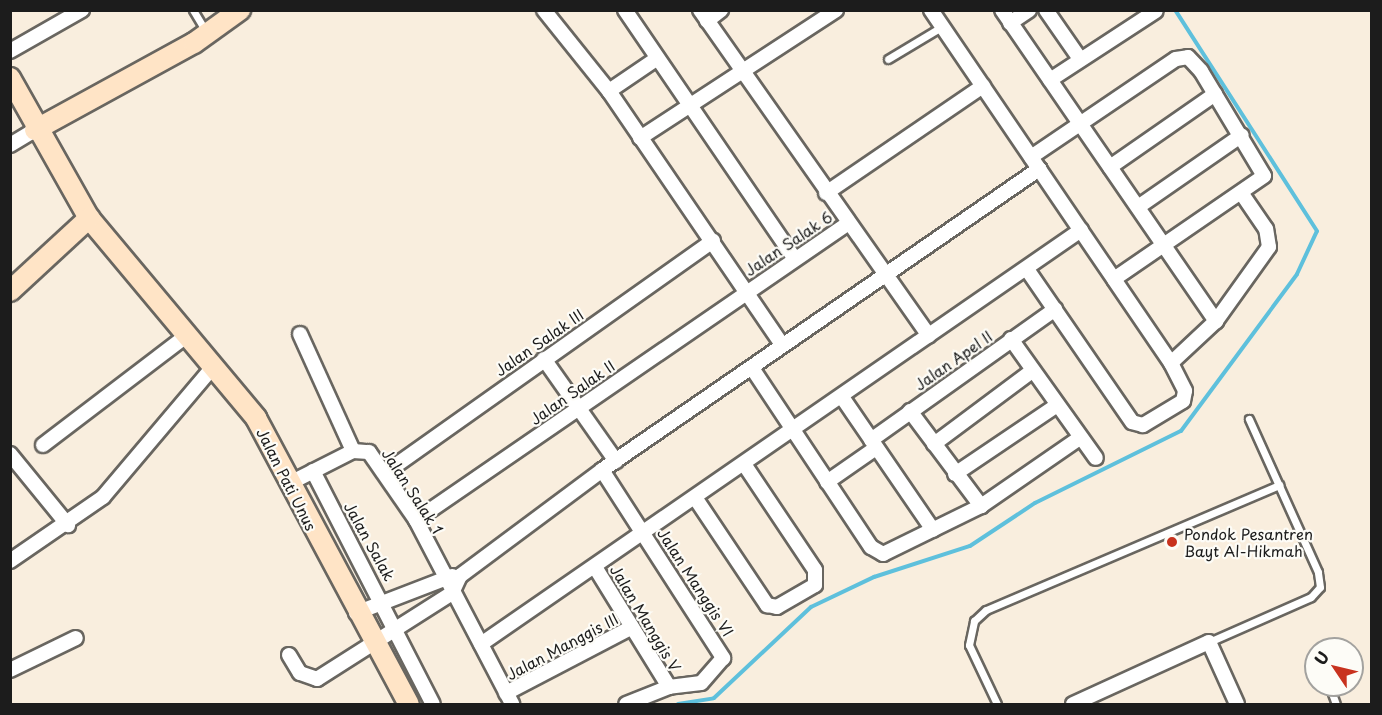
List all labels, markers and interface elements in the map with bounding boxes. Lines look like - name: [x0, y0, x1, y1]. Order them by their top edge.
- street label: Jalan Salak 6: [740, 207, 836, 279]
- street label: Jalan Salak III: [490, 304, 588, 380]
- street label: Jalan Apel II: [910, 326, 996, 394]
- street label: Jalan Salak II: [525, 355, 619, 429]
- street label: Jalan Pati Unus: [253, 424, 321, 534]
- street label: Jalan Salak 1: [378, 444, 448, 538]
- street label: Jalan Salak: [341, 498, 399, 584]
- street label: Jalan Manggis VI: [654, 524, 738, 640]
- place label: Pondok Pesantren Bayt Al-Hikmah: [1184, 524, 1313, 559]
- marker: Pondok Pesantren Bayt Al-Hikmah: [1165, 535, 1179, 549]
- street label: Jalan Manggis V: [607, 561, 685, 675]
- street label: Jalan Manggis III: [503, 609, 621, 683]
- north arrow: [1304, 637, 1364, 697]
- text: U: [1308, 646, 1334, 670]

